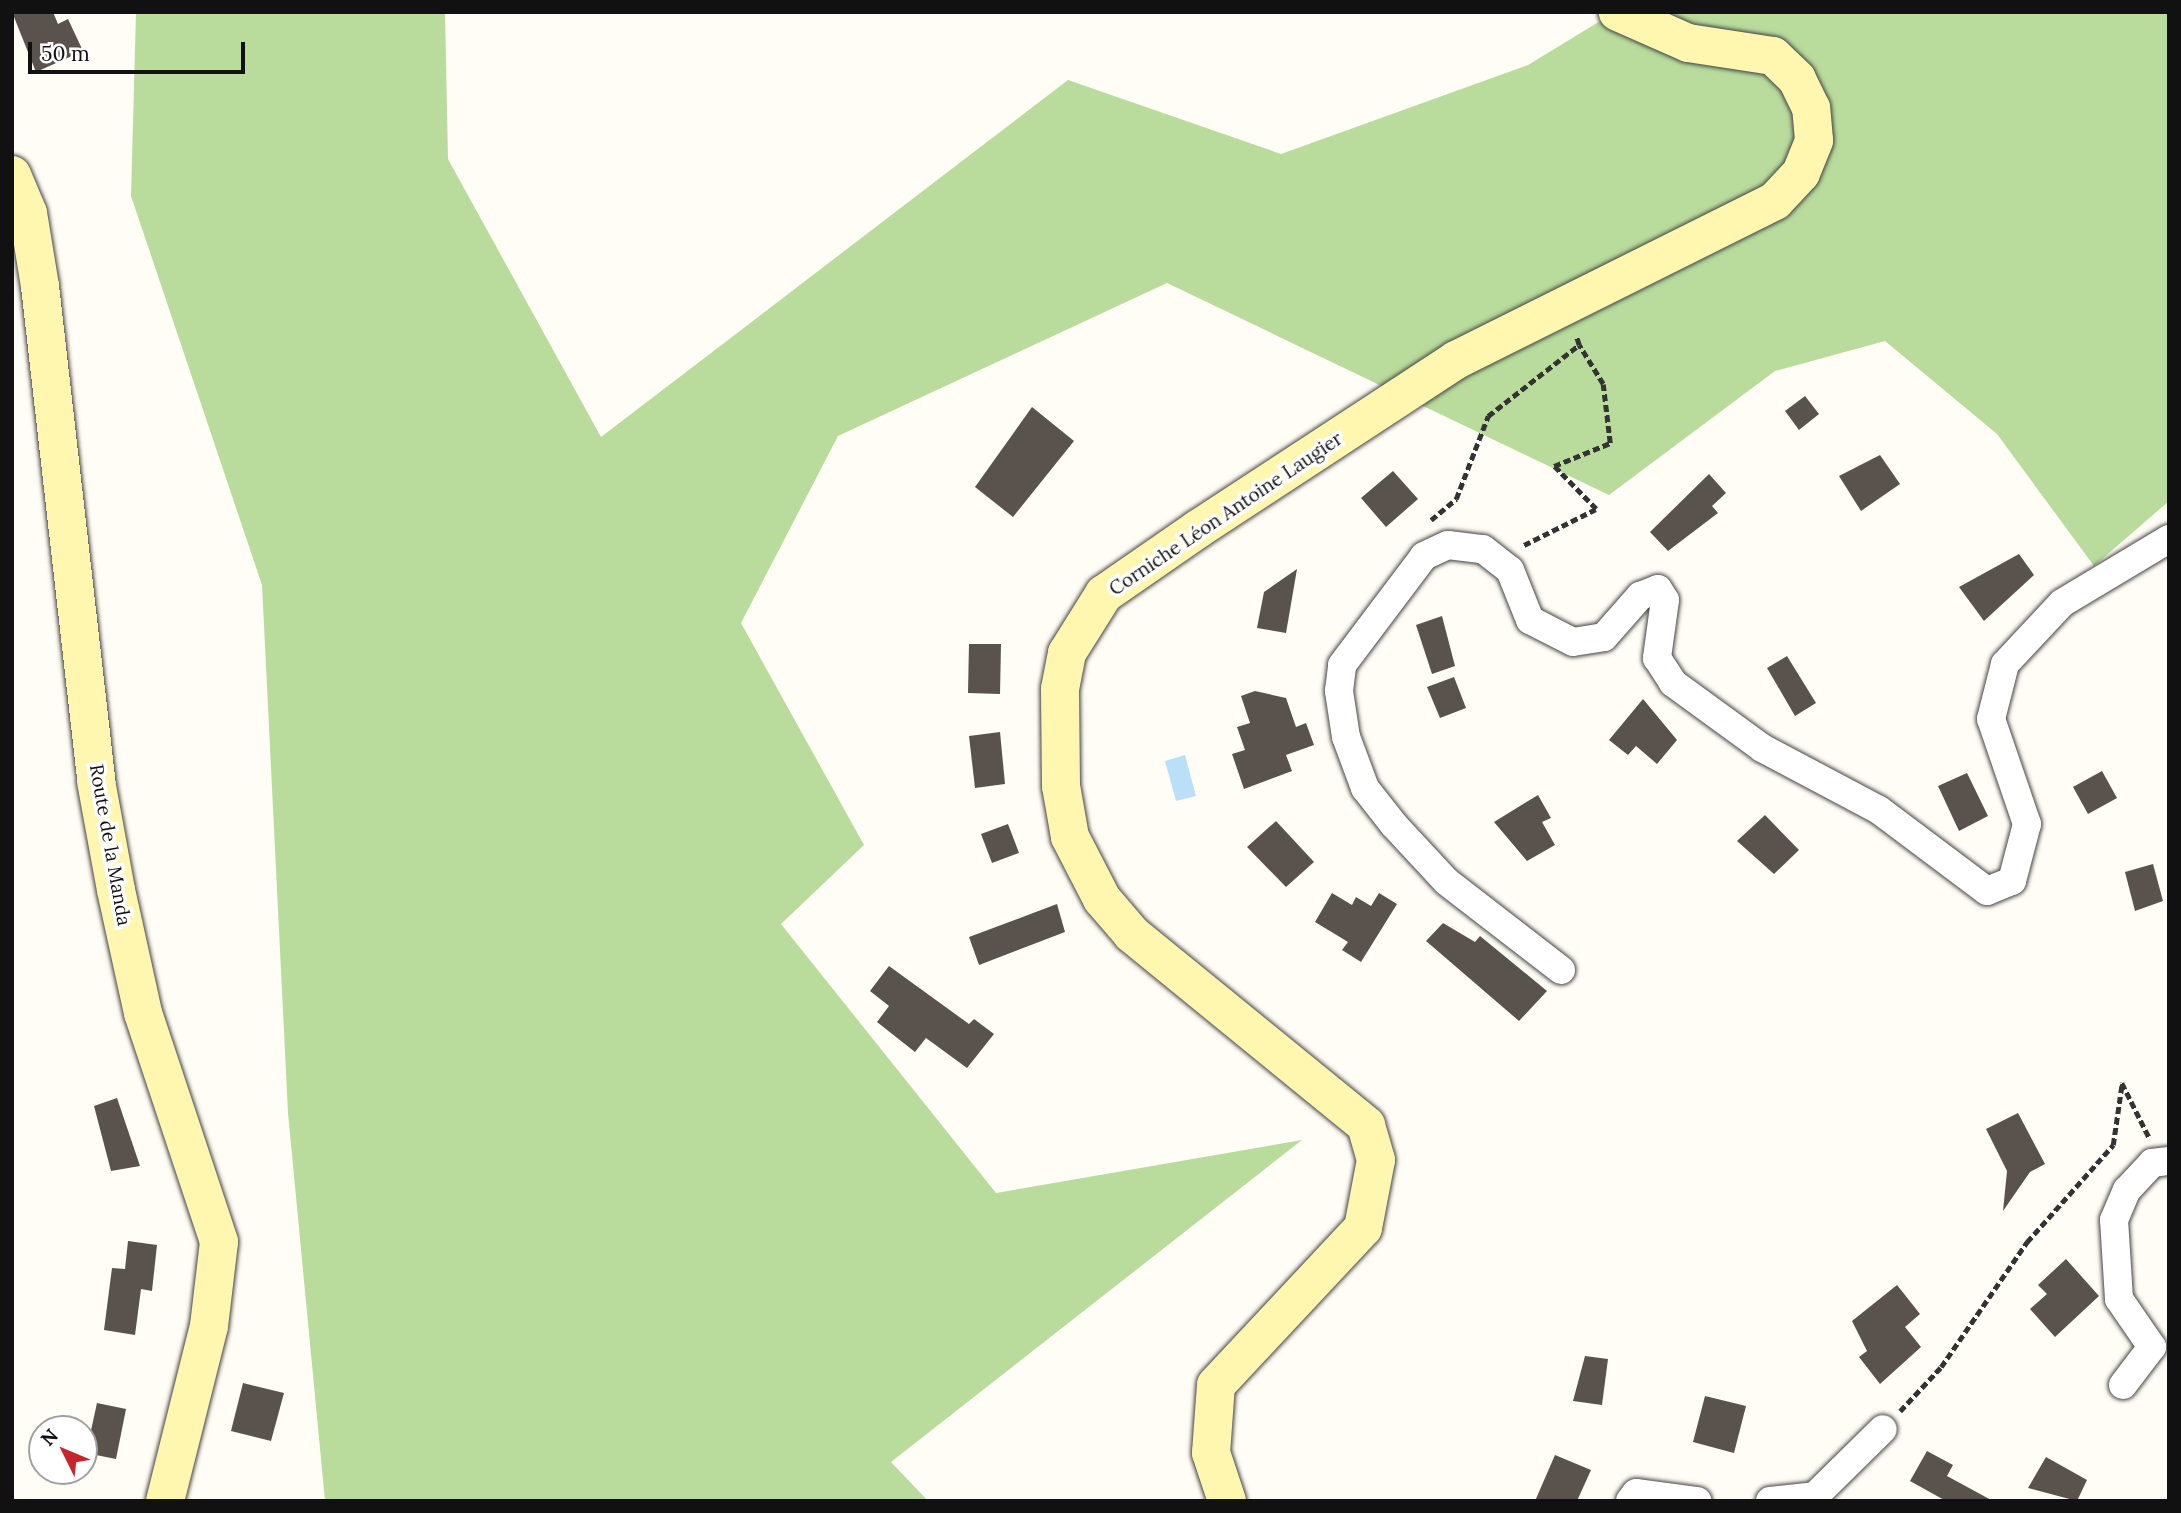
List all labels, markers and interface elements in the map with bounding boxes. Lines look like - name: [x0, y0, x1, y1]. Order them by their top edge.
- scale bar: [32, 28, 248, 72]
- text: 50 m: [41, 40, 90, 67]
- street label: Corniche Léon Antoine Laugier: [1105, 427, 1347, 601]
- street label: Route de la Manda: [85, 763, 135, 927]
- north arrow: [28, 1415, 98, 1485]
- text: N: [35, 1423, 63, 1451]

